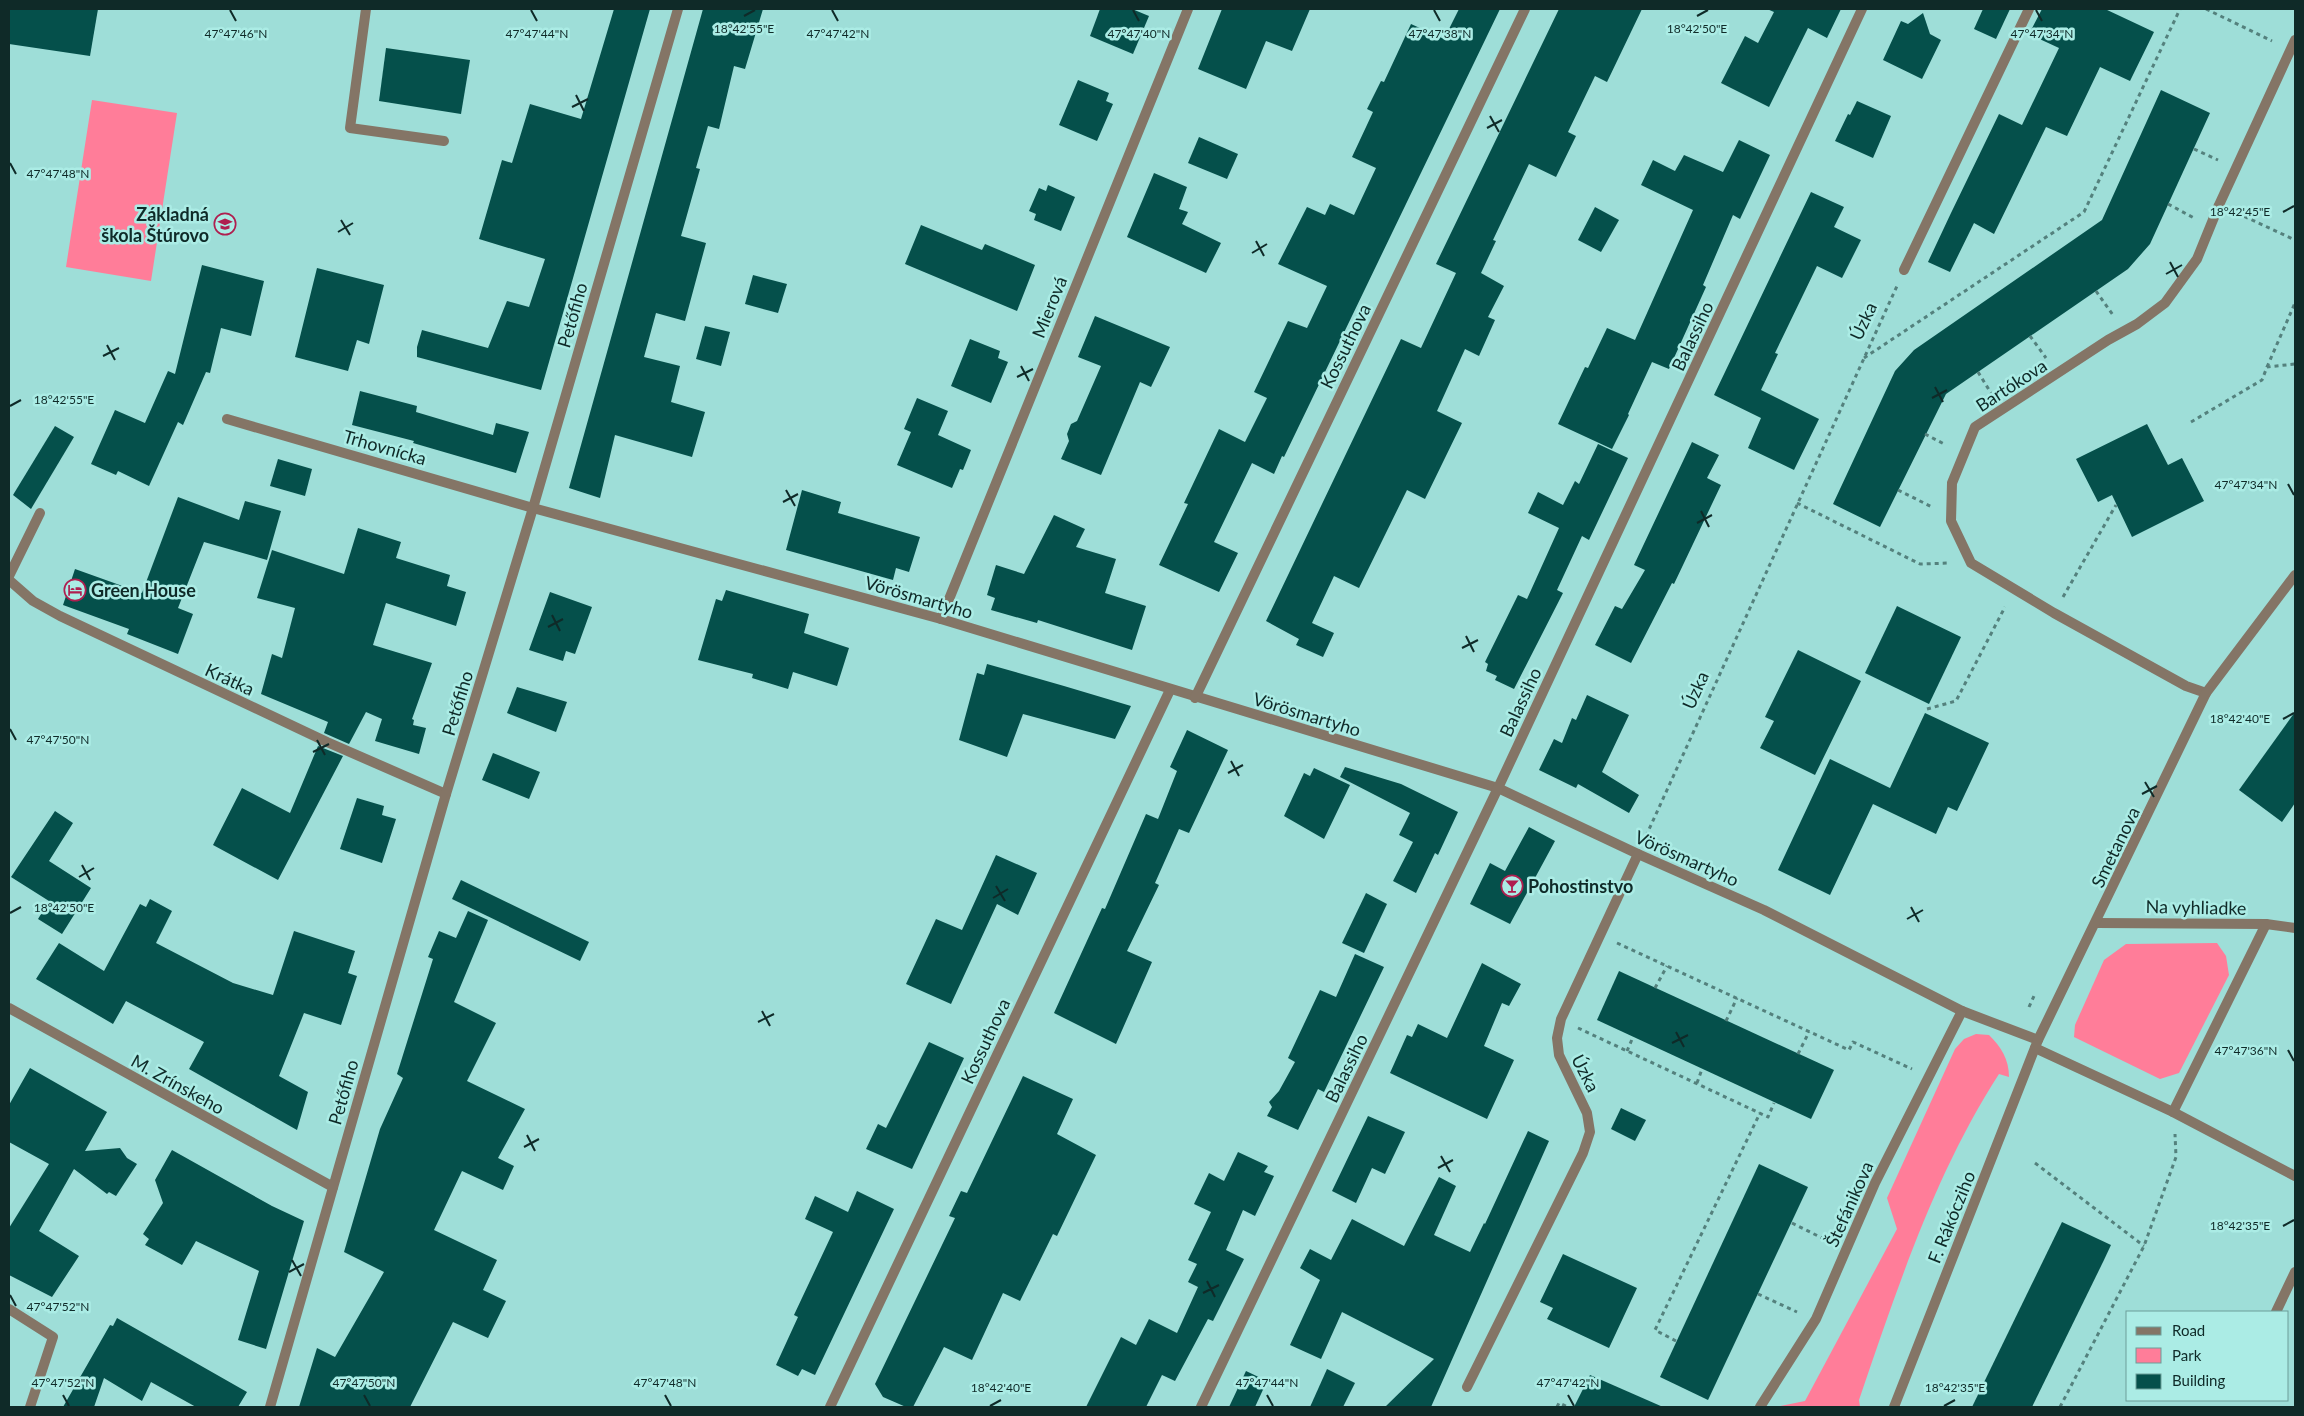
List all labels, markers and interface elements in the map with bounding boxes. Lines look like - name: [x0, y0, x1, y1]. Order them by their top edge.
- text: 18°42'55"E: [714, 21, 774, 36]
- text: 18°42'50"E: [1667, 21, 1727, 36]
- text: 47°47'46"N: [205, 26, 267, 41]
- text: 47°47'44"N: [506, 26, 568, 41]
- text: 47°47'42"N: [807, 26, 869, 41]
- text: 47°47'40"N: [1108, 26, 1170, 41]
- text: 47°47'38"N: [1409, 26, 1471, 41]
- text: 47°47'34"N: [2011, 26, 2073, 41]
- text: 47°47'48"N: [27, 166, 89, 181]
- place label: Základná škola Štúrovo: [101, 203, 209, 246]
- text: 18°42'45"E: [2210, 204, 2270, 219]
- school or university icon: Základná škola Štúrovo: [213, 212, 237, 236]
- street label: Mierová: [1027, 273, 1071, 341]
- street label: Petőfiho: [552, 280, 592, 350]
- street label: Balassiho: [1666, 298, 1718, 374]
- street label: Úzka: [1845, 299, 1881, 343]
- street label: Kossuthova: [1315, 300, 1375, 392]
- street label: Bartókova: [1971, 354, 2051, 416]
- text: 18°42'55"E: [34, 392, 94, 407]
- street label: Trhovnícka: [341, 425, 429, 469]
- text: 47°47'34"N: [2215, 477, 2277, 492]
- street label: Vörösmartyho: [862, 571, 976, 623]
- hotel icon: Green House: [63, 578, 87, 602]
- place label: Green House: [91, 579, 196, 601]
- street label: Krátka: [202, 658, 258, 700]
- street label: Balassiho: [1494, 664, 1546, 740]
- street label: Petőfiho: [437, 668, 477, 738]
- street label: Úzka: [1677, 668, 1713, 712]
- street label: Vörösmartyho: [1250, 687, 1364, 741]
- text: 18°42'40"E: [2210, 711, 2270, 726]
- text: 47°47'50"N: [27, 732, 89, 747]
- street label: Smetanova: [2086, 803, 2144, 891]
- street label: Vörösmartyho: [1632, 825, 1742, 891]
- bar icon: Pohostinstvo: [1500, 874, 1524, 898]
- place label: Pohostinstvo: [1528, 875, 1633, 897]
- street label: Na vyhliadke: [2145, 895, 2247, 919]
- text: 18°42'50"E: [34, 900, 94, 915]
- street label: Kossuthova: [956, 995, 1014, 1087]
- street label: Balassiho: [1320, 1030, 1372, 1106]
- text: 47°47'36"N: [2215, 1043, 2277, 1058]
- street label: M. Zrínskeho: [128, 1049, 228, 1119]
- street label: Úzka: [1567, 1051, 1605, 1095]
- street label: Petőfiho: [323, 1057, 363, 1127]
- street label: Štefánikova: [1820, 1158, 1878, 1250]
- street label: F. Rákócziho: [1923, 1168, 1979, 1266]
- text: 18°42'35"E: [2210, 1218, 2270, 1233]
- text: 47°47'52"N: [27, 1299, 89, 1314]
- legend: [2126, 1311, 2289, 1401]
- text: Road: [2172, 1321, 2205, 1339]
- text: Park: [2172, 1346, 2202, 1364]
- text: Building: [2172, 1371, 2225, 1389]
- text: 47°47'52"N: [32, 1375, 94, 1390]
- text: 47°47'50"N: [333, 1375, 395, 1390]
- text: 47°47'48"N: [634, 1375, 696, 1390]
- text: 47°47'44"N: [1236, 1375, 1298, 1390]
- text: 47°47'42"N: [1537, 1375, 1599, 1390]
- text: 18°42'40"E: [971, 1380, 1031, 1395]
- text: 18°42'35"E: [1925, 1380, 1985, 1395]

